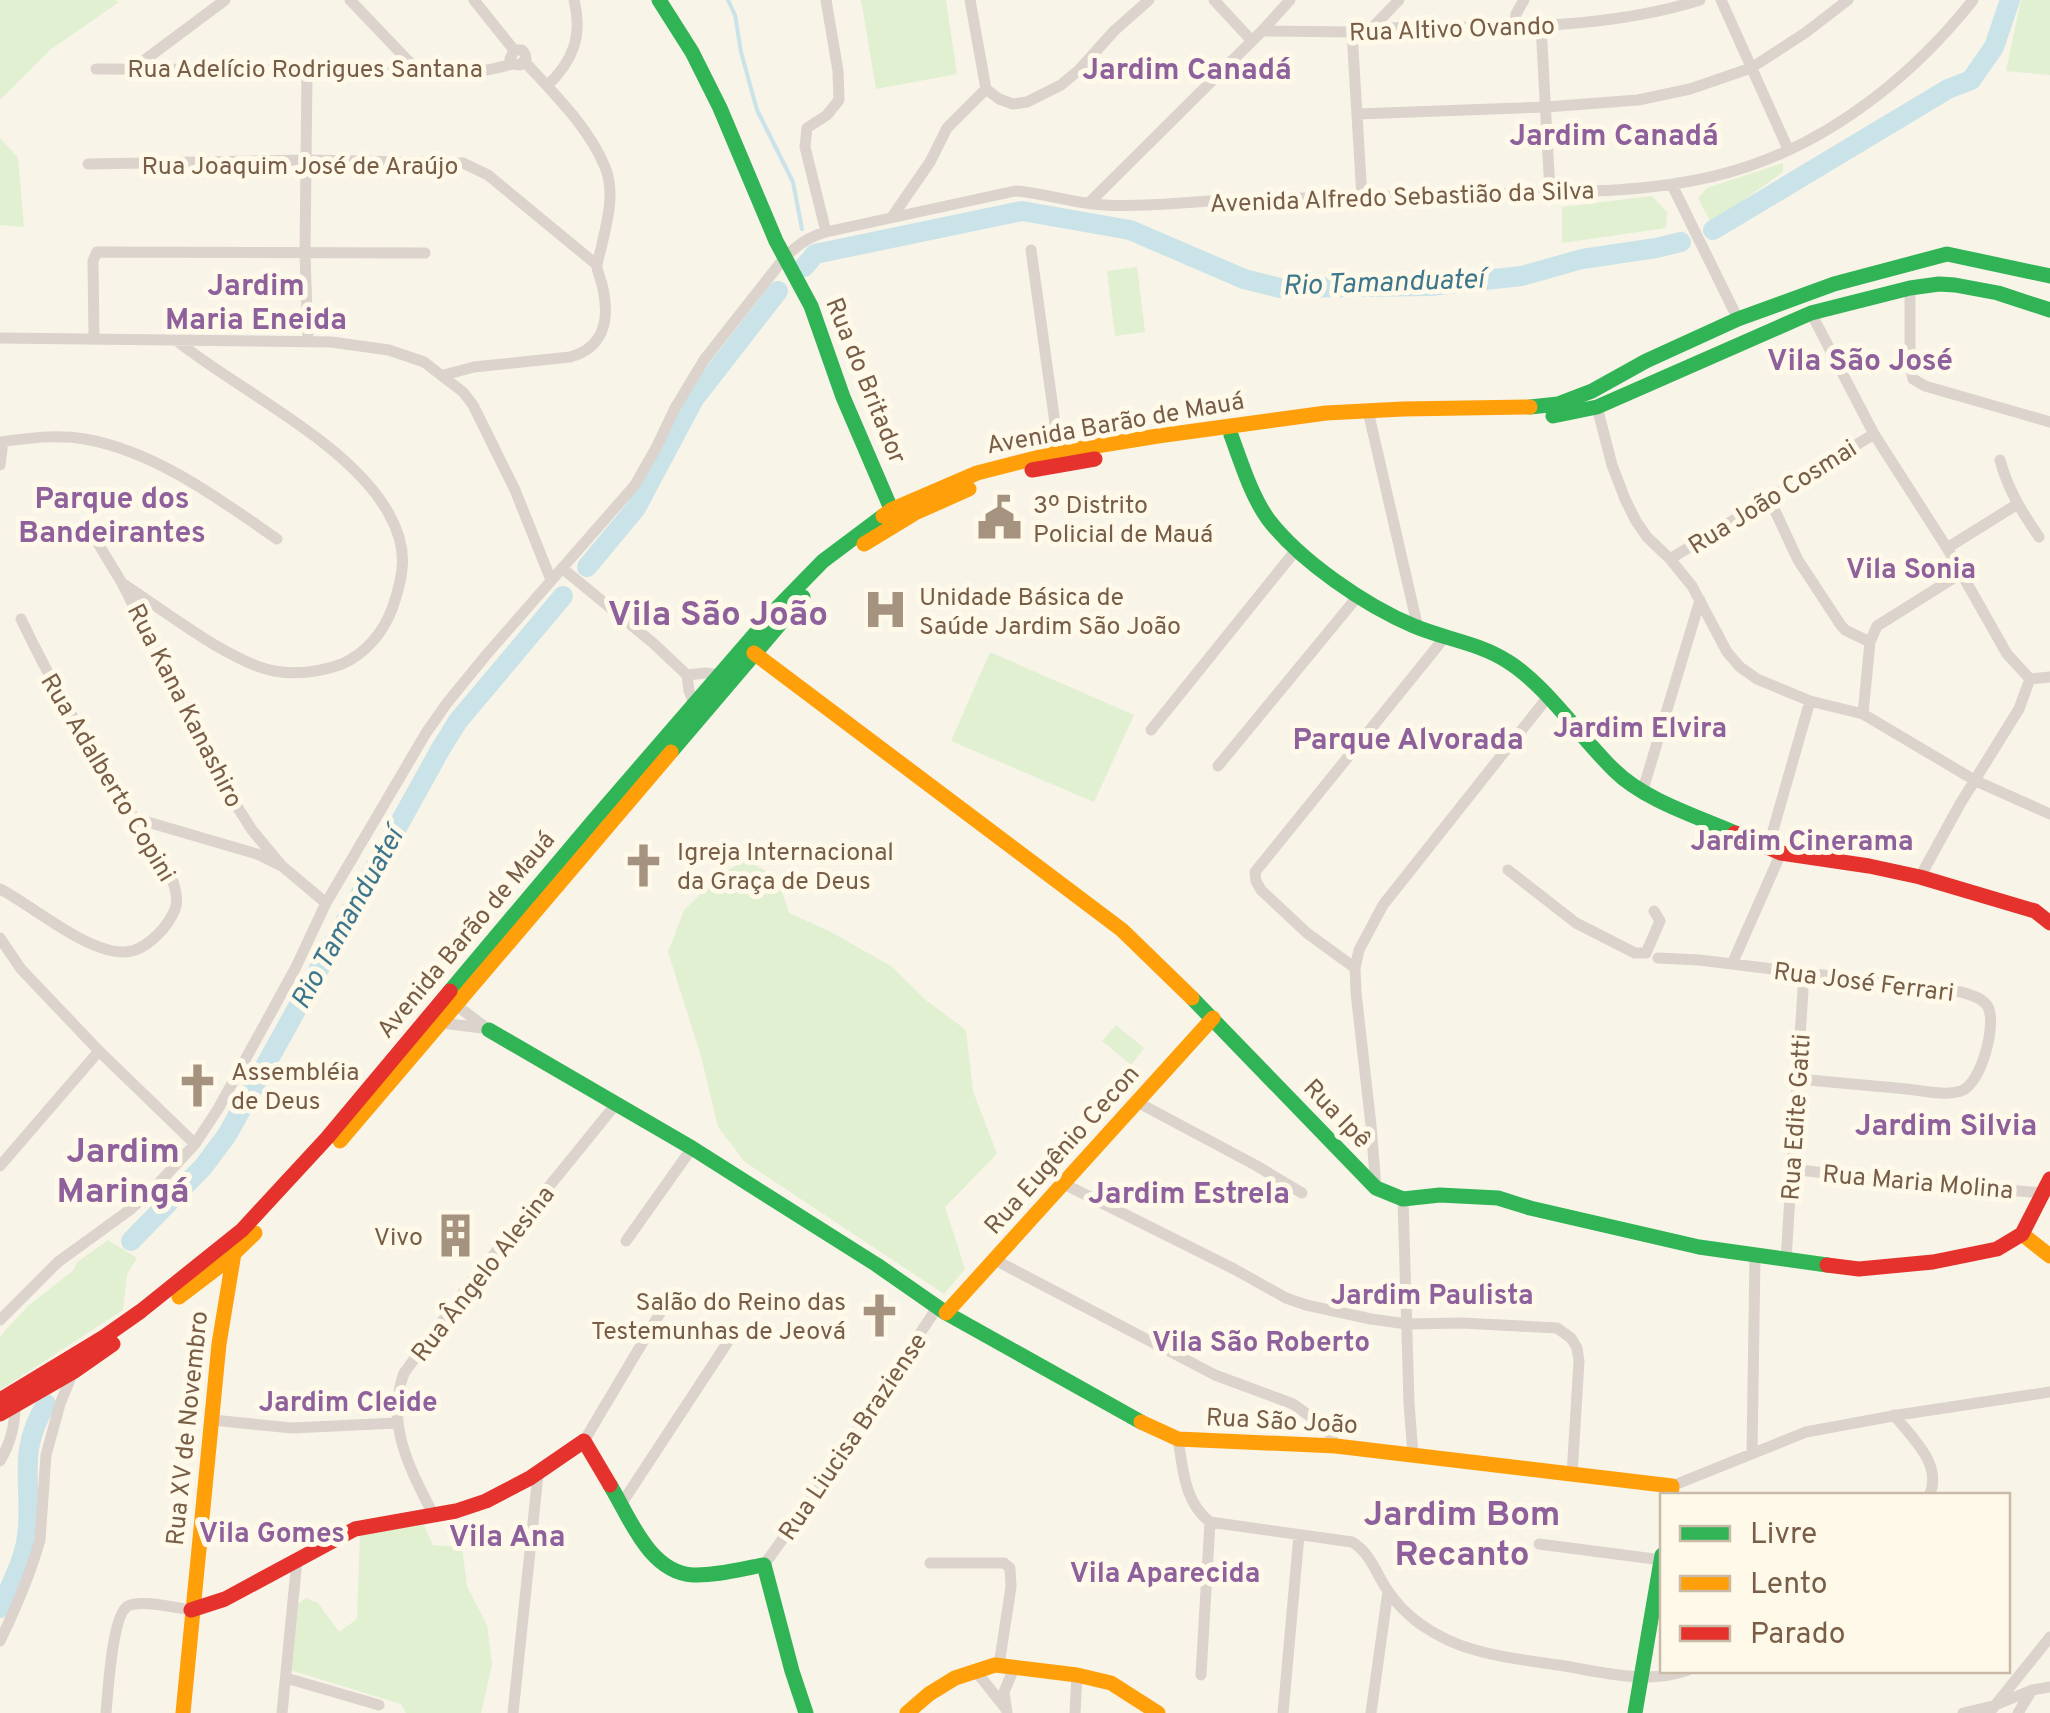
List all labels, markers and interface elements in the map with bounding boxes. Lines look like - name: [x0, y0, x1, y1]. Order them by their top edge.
- street label: Rua Altivo Ovando: [1349, 11, 1556, 51]
- district label: Jardim Canadá: [1082, 53, 1292, 90]
- street label: Rua Adelício Rodrigues Santana: [127, 55, 483, 87]
- district label: Jardim Canadá: [1509, 119, 1719, 156]
- street label: Rua Joaquim José de Araújo: [142, 152, 458, 184]
- street label: Avenida Alfredo Sebastião da Silva: [1209, 176, 1595, 222]
- water label: Rio Tamanduateí: [1282, 262, 1491, 306]
- district label: Jardim Maria Eneida: [165, 269, 347, 340]
- street label: Rua do Britador: [816, 293, 912, 469]
- district label: Vila São José: [1767, 344, 1953, 381]
- street label: Avenida Barão de Mauá: [984, 387, 1247, 463]
- street label: Rua João Cosmai: [1683, 434, 1864, 563]
- district label: Parque dos Bandeirantes: [18, 482, 206, 553]
- place label: 3º Distrito Policial de Mauá: [1033, 491, 1213, 552]
- public building icon: 3º Distrito Policial de Mauá: [976, 494, 1024, 542]
- district label: Vila Sonia: [1846, 553, 1976, 589]
- place label: Unidade Básica de Saúde Jardim São João: [919, 583, 1181, 644]
- hospital icon: Unidade Básica de Saúde Jardim São João: [862, 586, 910, 634]
- district label: Vila São João: [608, 594, 828, 638]
- street label: Rua Kana Kanashiro: [118, 599, 249, 814]
- street label: Rua Adalberto Copini: [32, 669, 181, 888]
- district label: Jardim Elvira: [1553, 712, 1727, 748]
- district label: Parque Alvorada: [1292, 723, 1524, 760]
- water label: Rio Tamanduateí: [284, 817, 416, 1016]
- district label: Jardim Cinerama: [1690, 825, 1914, 861]
- street label: Avenida Barão de Mauá: [371, 826, 563, 1046]
- place label: Igreja Internacional da Graça de Deus: [677, 838, 894, 899]
- church icon: Igreja Internacional da Graça de Deus: [620, 841, 668, 889]
- street label: Rua José Ferrari: [1772, 957, 1956, 1011]
- street label: Rua Edite Gatti: [1776, 1033, 1820, 1202]
- place label: Assembléia de Deus: [231, 1058, 359, 1119]
- street label: Rua Eugênio Cecon: [979, 1060, 1148, 1242]
- church icon: Assembléia de Deus: [174, 1061, 222, 1109]
- street label: Rua Ipê: [1295, 1074, 1377, 1157]
- district label: Jardim Silvia: [1855, 1109, 2037, 1146]
- district label: Jardim Maringá: [57, 1131, 190, 1215]
- street label: Rua Maria Molina: [1821, 1160, 2015, 1208]
- district label: Jardim Estrela: [1088, 1177, 1290, 1214]
- street label: Rua Ângelo Alesina: [405, 1180, 563, 1369]
- building icon: Vivo: [432, 1212, 480, 1260]
- place label: Vivo: [374, 1223, 423, 1255]
- district label: Jardim Paulista: [1330, 1279, 1534, 1315]
- place label: Salão do Reino das Testemunhas de Jeová: [591, 1288, 846, 1349]
- church icon: Salão do Reino das Testemunhas de Jeová: [855, 1291, 903, 1339]
- street label: Rua XV de Novembro: [161, 1309, 217, 1547]
- district label: Vila São Roberto: [1152, 1326, 1370, 1362]
- street label: Rua Liucisa Braziense: [773, 1328, 936, 1548]
- district label: Jardim Cleide: [258, 1386, 438, 1422]
- street label: Rua São João: [1205, 1403, 1359, 1443]
- legend: [1660, 1493, 2010, 1673]
- district label: Jardim Bom Recanto: [1364, 1494, 1560, 1578]
- district label: Vila Gomes: [199, 1517, 345, 1553]
- text: Livre: [1750, 1517, 1817, 1554]
- district label: Vila Ana: [449, 1520, 565, 1557]
- district label: Vila Aparecida: [1070, 1557, 1260, 1593]
- text: Lento: [1750, 1567, 1827, 1604]
- text: Parado: [1750, 1617, 1845, 1654]

